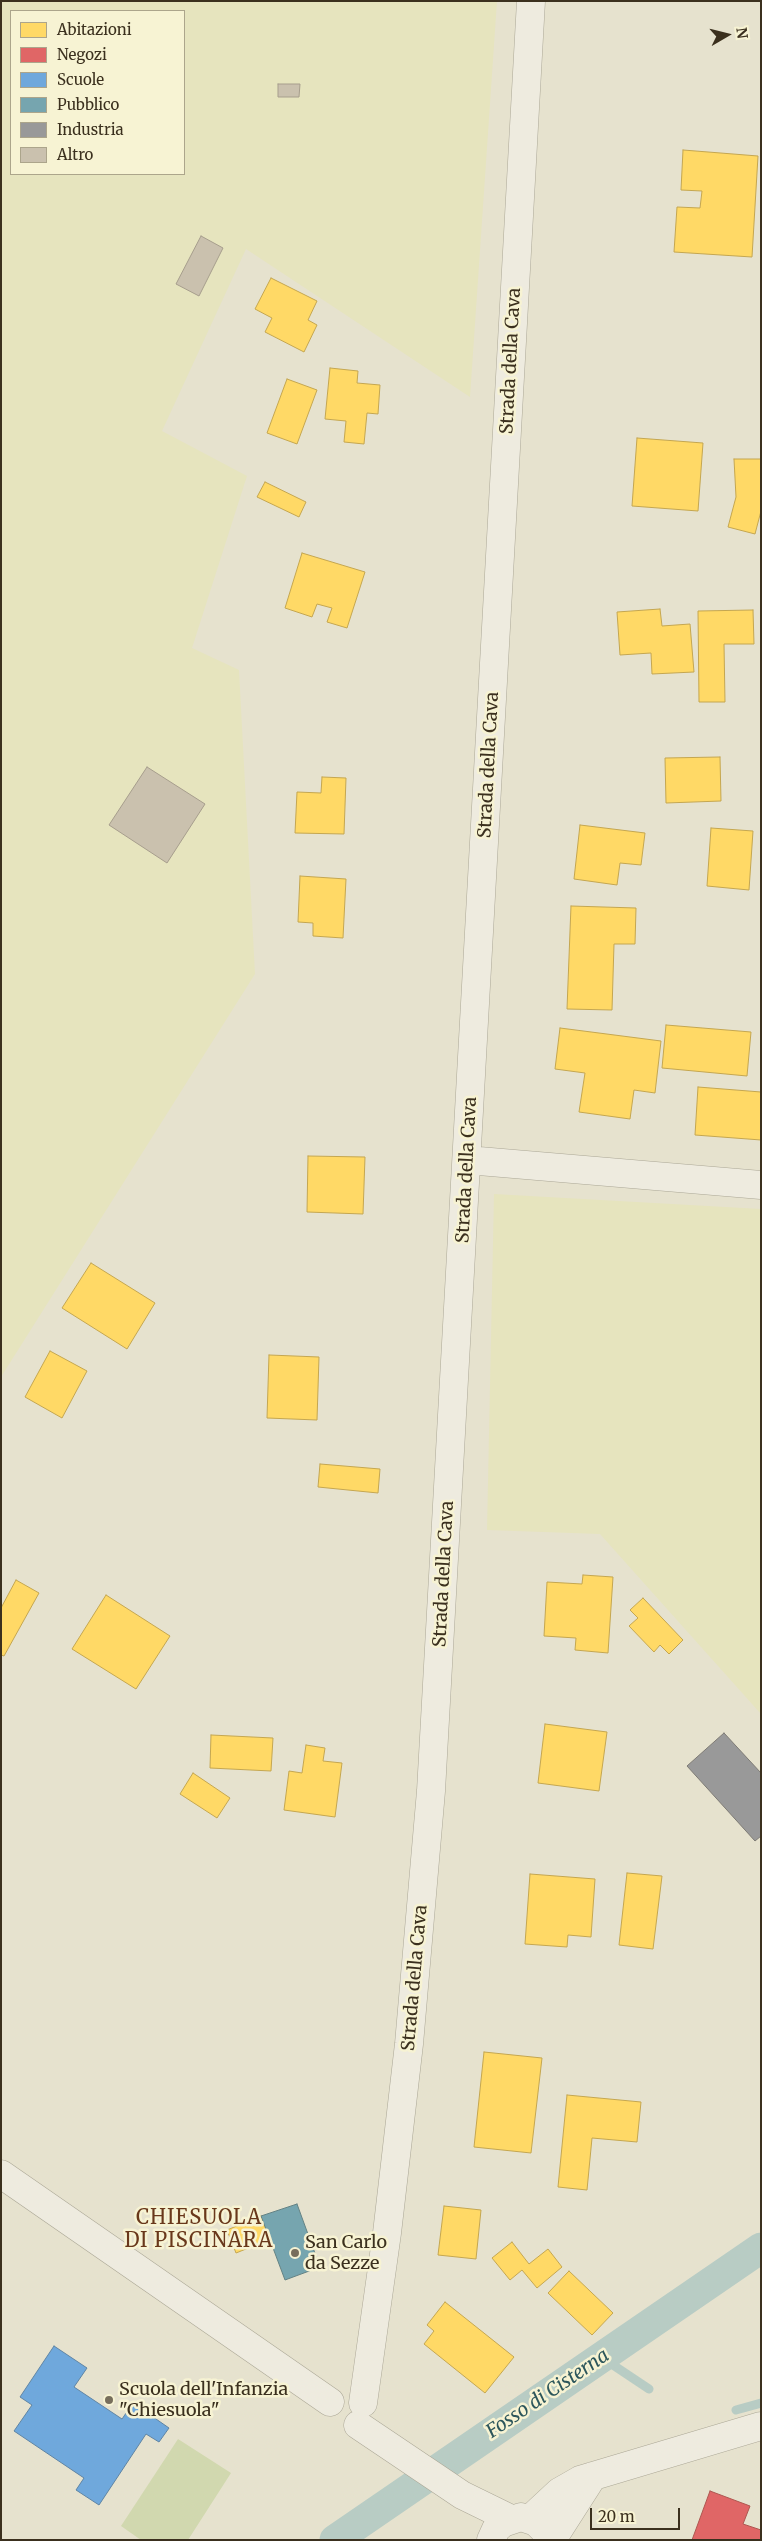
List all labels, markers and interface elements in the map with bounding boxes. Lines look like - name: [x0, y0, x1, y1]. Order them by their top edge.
- legend: [10, 10, 185, 175]
- north arrow: [702, 10, 752, 60]
- text: Abitazioni: [57, 20, 132, 39]
- text: N: [732, 26, 752, 40]
- text: Negozi: [57, 45, 107, 64]
- text: Scuole: [57, 70, 104, 89]
- text: Pubblico: [57, 95, 119, 114]
- text: Industria: [57, 120, 124, 139]
- text: Altro: [57, 145, 93, 164]
- street label: Strada della Cava: [496, 287, 526, 435]
- street label: Strada della Cava: [474, 691, 504, 839]
- street label: Strada della Cava: [452, 1096, 482, 1244]
- street label: Strada della Cava: [429, 1500, 459, 1648]
- street label: Strada della Cava: [398, 1904, 432, 2052]
- district label: CHIESUOLA DI PISCINARA: [123, 2206, 275, 2253]
- place label: San Carlo da Sezze: [305, 2232, 387, 2274]
- marker: San Carlo da Sezze: [289, 2247, 301, 2259]
- water label: Fosso di Cisterna: [482, 2345, 614, 2443]
- place label: Scuola dell'Infanzia "Chiesuola": [119, 2379, 288, 2422]
- marker: Scuola dell'Infanzia "Chiesuola": [103, 2394, 115, 2406]
- scale bar: [592, 2498, 682, 2530]
- text: 20 m: [598, 2507, 635, 2526]

